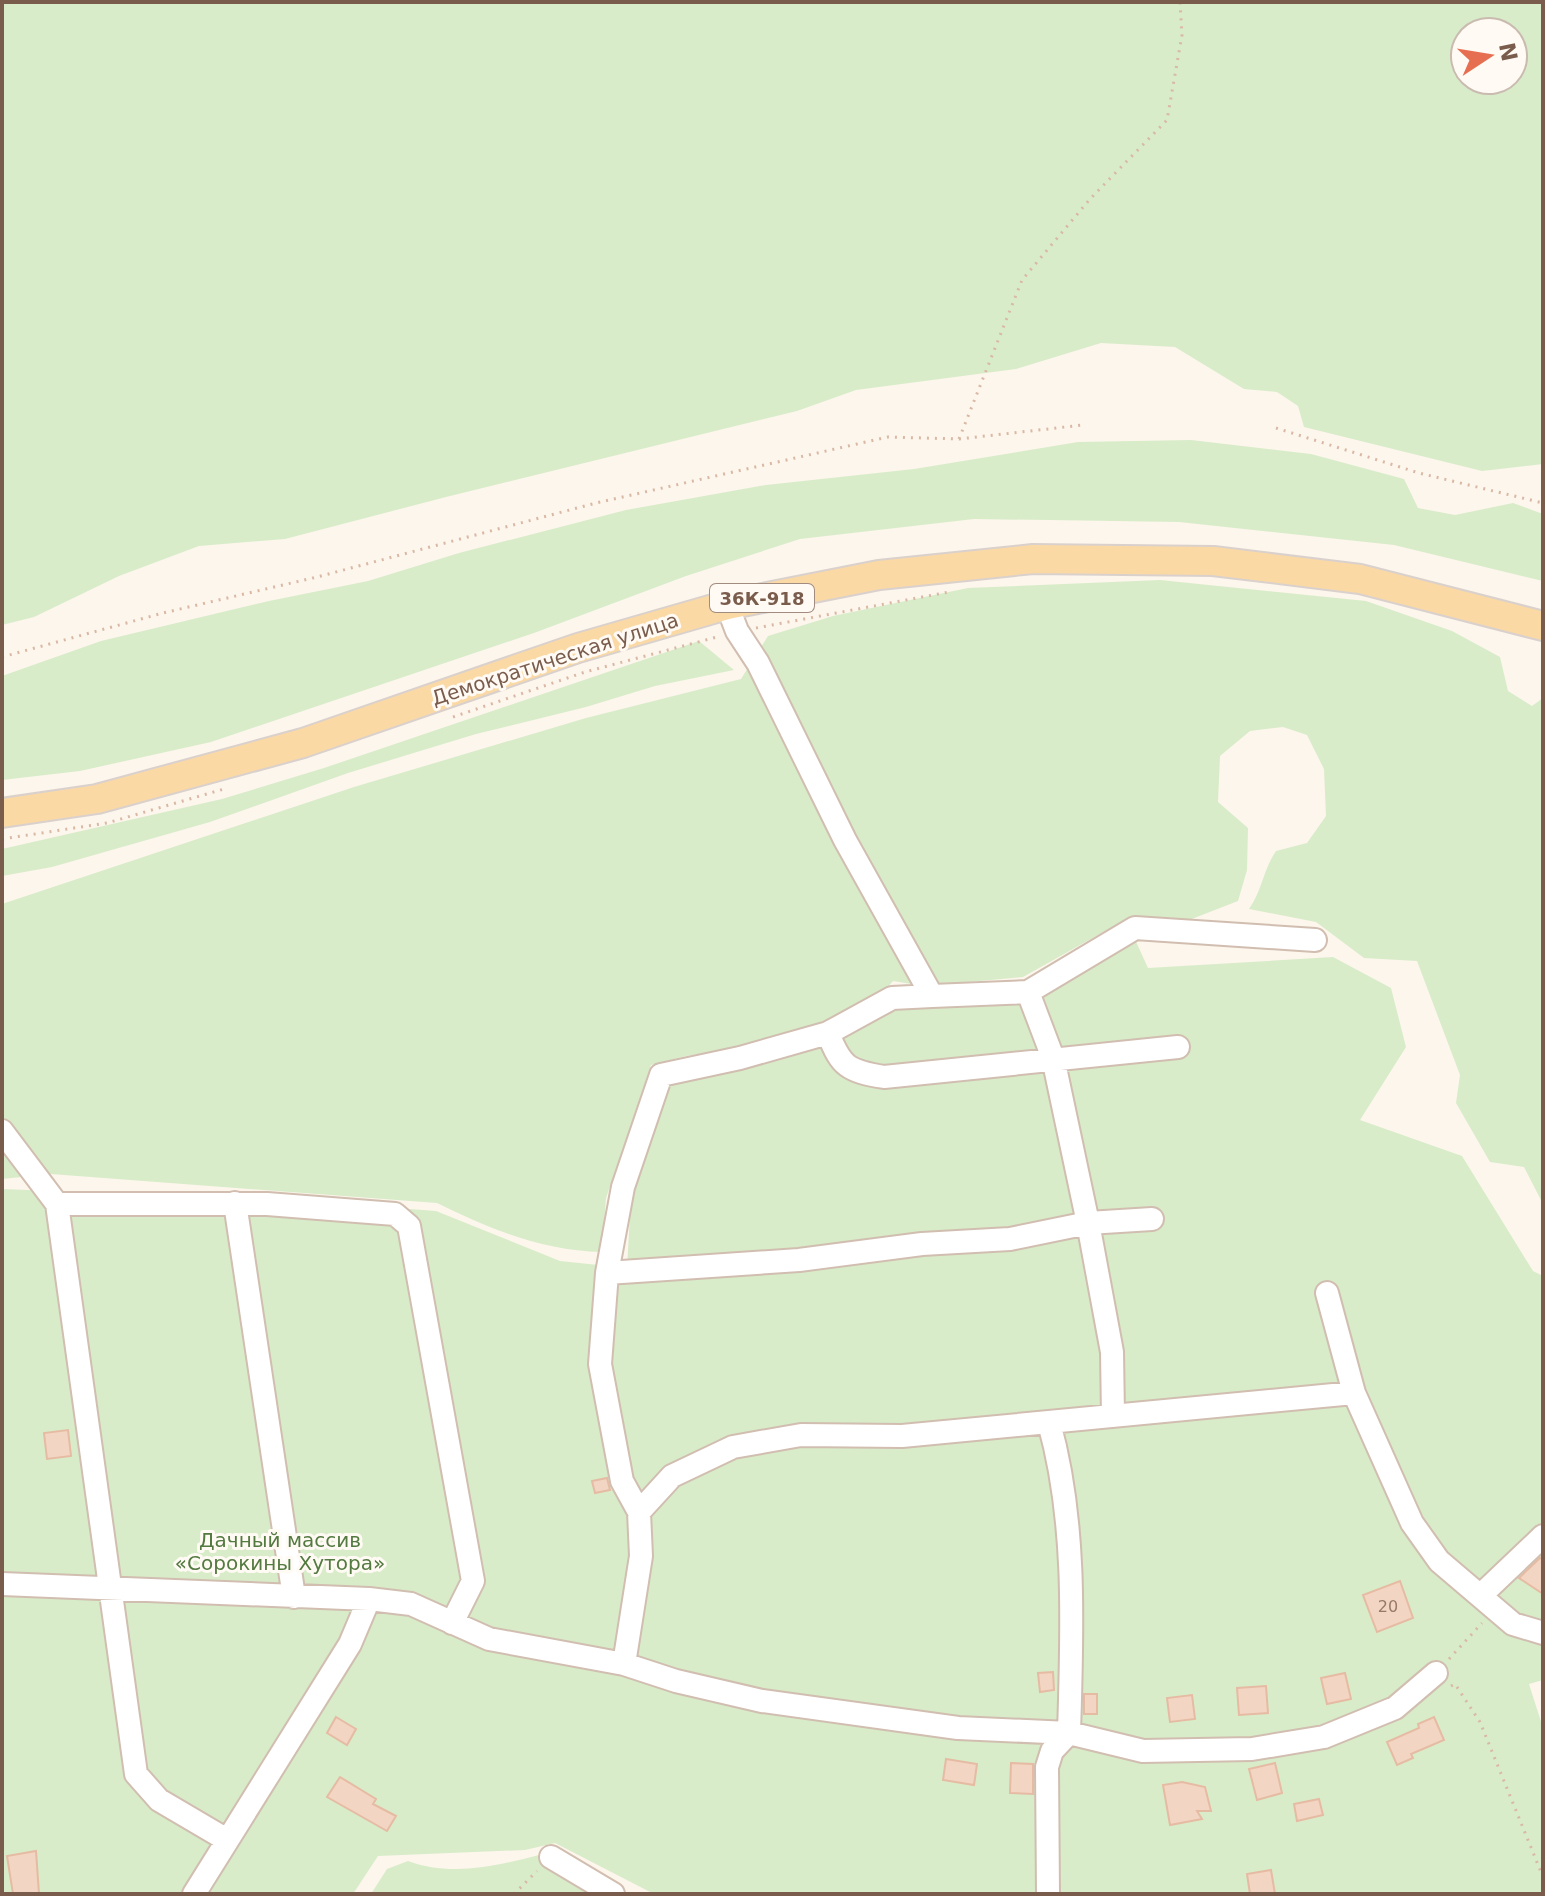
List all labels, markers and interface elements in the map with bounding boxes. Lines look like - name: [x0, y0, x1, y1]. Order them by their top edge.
- north arrow: [1449, 16, 1529, 96]
- text: N: [1494, 40, 1522, 64]
- road number: 36К-918: [710, 584, 814, 612]
- street label: Демократическая улица: [428, 608, 682, 710]
- park label: Дачный массив «Сорокины Хутора»: [175, 1528, 385, 1575]
- house number: 20: [1378, 1597, 1398, 1616]

